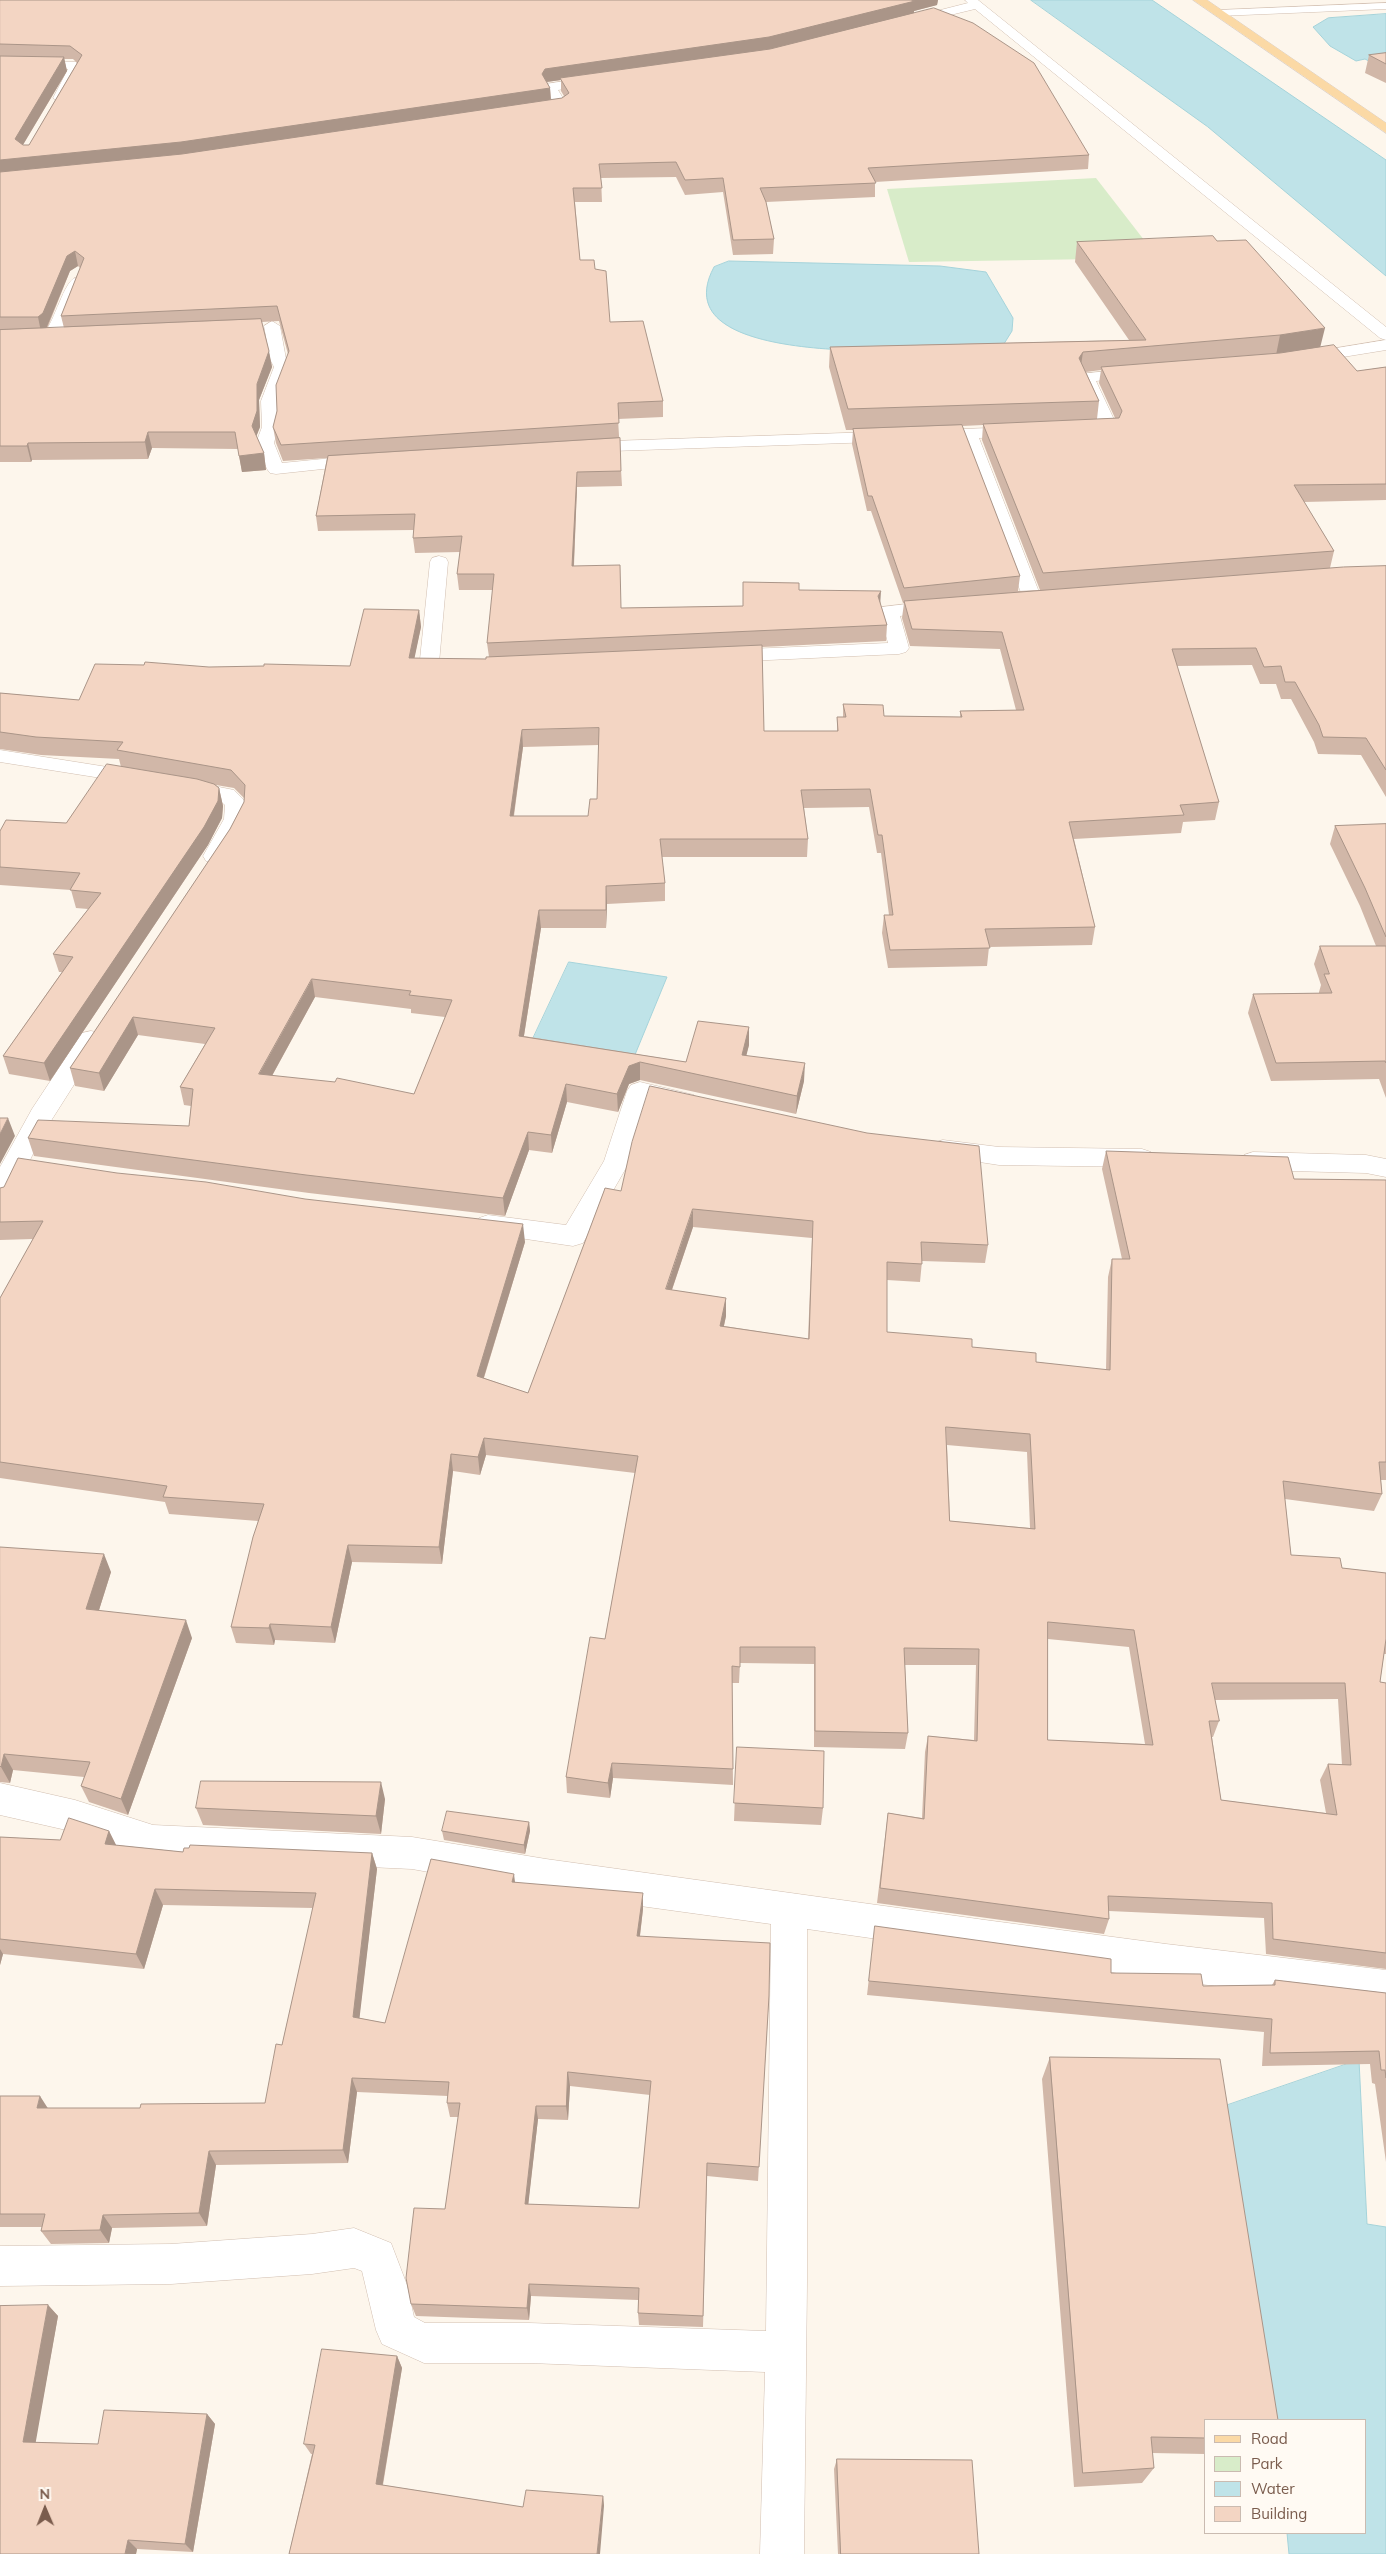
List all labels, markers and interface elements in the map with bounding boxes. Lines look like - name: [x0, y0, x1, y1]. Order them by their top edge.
- legend: [1204, 2419, 1366, 2534]
- text: Road: [1251, 2429, 1288, 2448]
- text: Park: [1251, 2454, 1283, 2473]
- text: Water: [1251, 2479, 1295, 2498]
- north arrow: [20, 2484, 70, 2534]
- text: N: [39, 2485, 50, 2503]
- text: Building: [1251, 2504, 1307, 2523]

